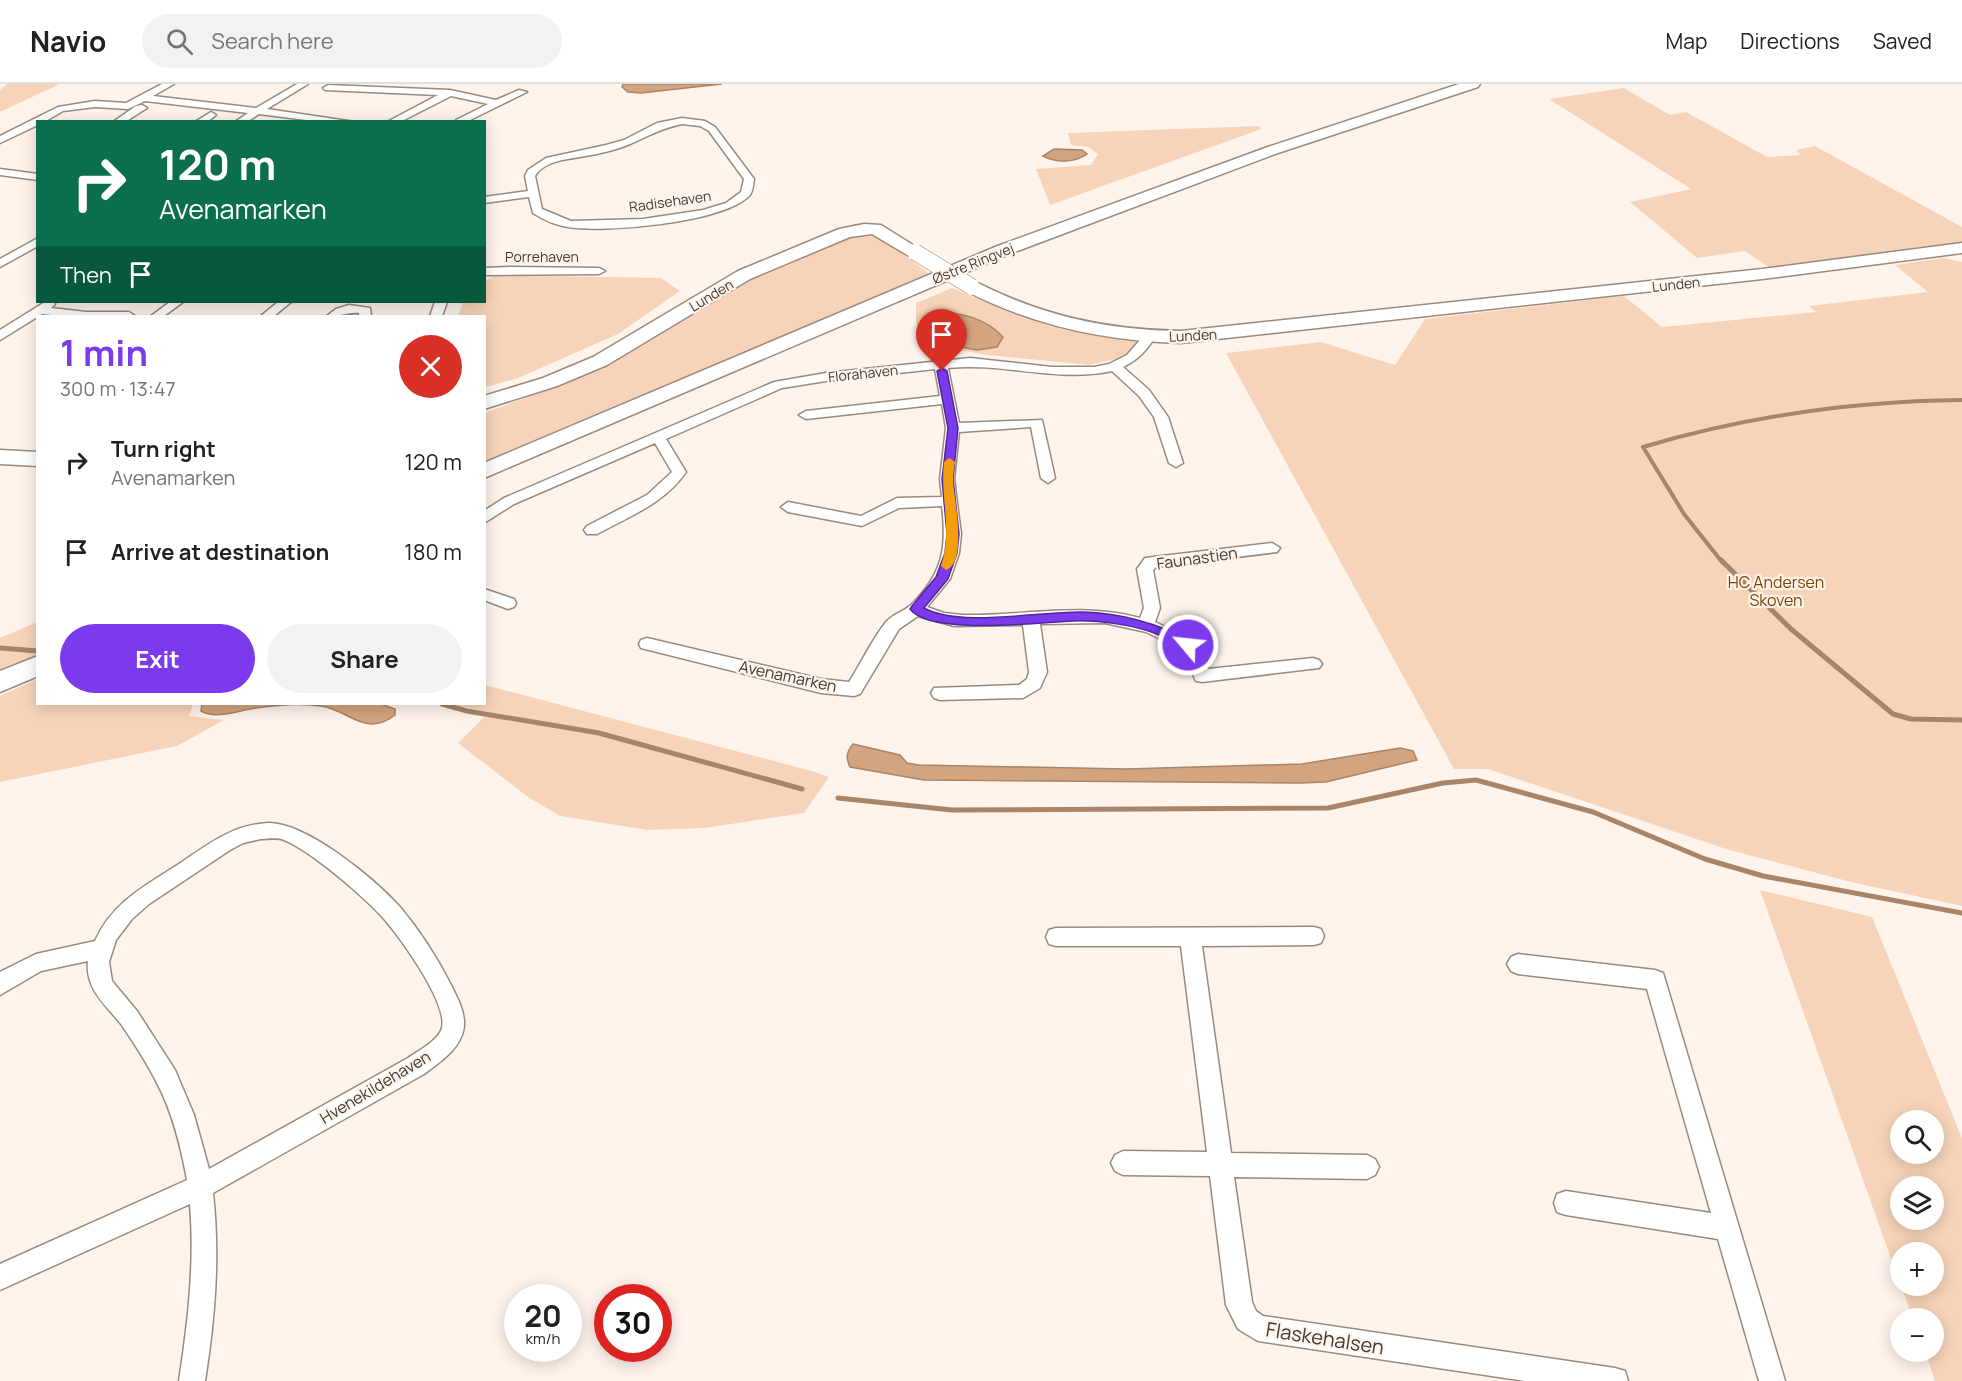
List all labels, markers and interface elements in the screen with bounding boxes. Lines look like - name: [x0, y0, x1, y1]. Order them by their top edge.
- search box: [142, 14, 562, 68]
- text: Navio: [30, 22, 106, 60]
- icon: search: [163, 25, 196, 58]
- text: Search here: [211, 26, 334, 56]
- text: Map: [1666, 27, 1707, 55]
- text: Directions: [1740, 27, 1840, 55]
- text: Saved: [1873, 27, 1932, 55]
- text: 120 m: [159, 135, 276, 193]
- icon: right: [60, 144, 138, 222]
- street label: Radisehaven: [628, 186, 712, 216]
- text: Avenamarken: [159, 190, 327, 227]
- street label: Østre Ringvej: [929, 238, 1017, 288]
- street label: Porrehaven: [505, 247, 579, 266]
- icon: arrive: [124, 258, 157, 291]
- text: Then: [60, 260, 112, 290]
- street label: Lunden: [1651, 272, 1701, 296]
- street label: Lunden: [685, 274, 737, 316]
- pin: [916, 309, 967, 371]
- icon: arrive: [925, 318, 958, 351]
- street label: Lunden: [1168, 324, 1218, 346]
- text: 1 min: [60, 328, 148, 377]
- button: close: [399, 335, 462, 398]
- street label: Florahaven: [827, 360, 899, 386]
- text: 300 m · 13:47: [60, 375, 176, 402]
- text: Turn right: [111, 434, 216, 464]
- icon: right: [60, 446, 93, 479]
- text: 120 m: [404, 447, 462, 477]
- text: Avenamarken: [111, 464, 235, 491]
- icon: arrive: [60, 536, 93, 569]
- text: Arrive at destination: [111, 537, 329, 567]
- text: 180 m: [404, 537, 462, 567]
- street label: Faunastien: [1155, 541, 1239, 575]
- park label: HC Andersen Skoven: [1728, 571, 1824, 611]
- position arrow: [1156, 613, 1220, 677]
- button: Exit: [60, 624, 255, 693]
- button: Share: [267, 624, 462, 693]
- street label: Avenamarken: [737, 655, 839, 697]
- street label: Hvenekildehaven: [316, 1045, 434, 1129]
- map controls: [1890, 1110, 1944, 1362]
- button: search: [1890, 1110, 1944, 1164]
- button: layers: [1890, 1176, 1944, 1230]
- button: +: [1890, 1242, 1944, 1296]
- speed limit sign: 30: [594, 1284, 672, 1362]
- text: 20: [524, 1295, 562, 1336]
- button: −: [1890, 1308, 1944, 1362]
- street label: Flaskehalsen: [1264, 1315, 1386, 1361]
- text: km/h: [526, 1328, 560, 1349]

